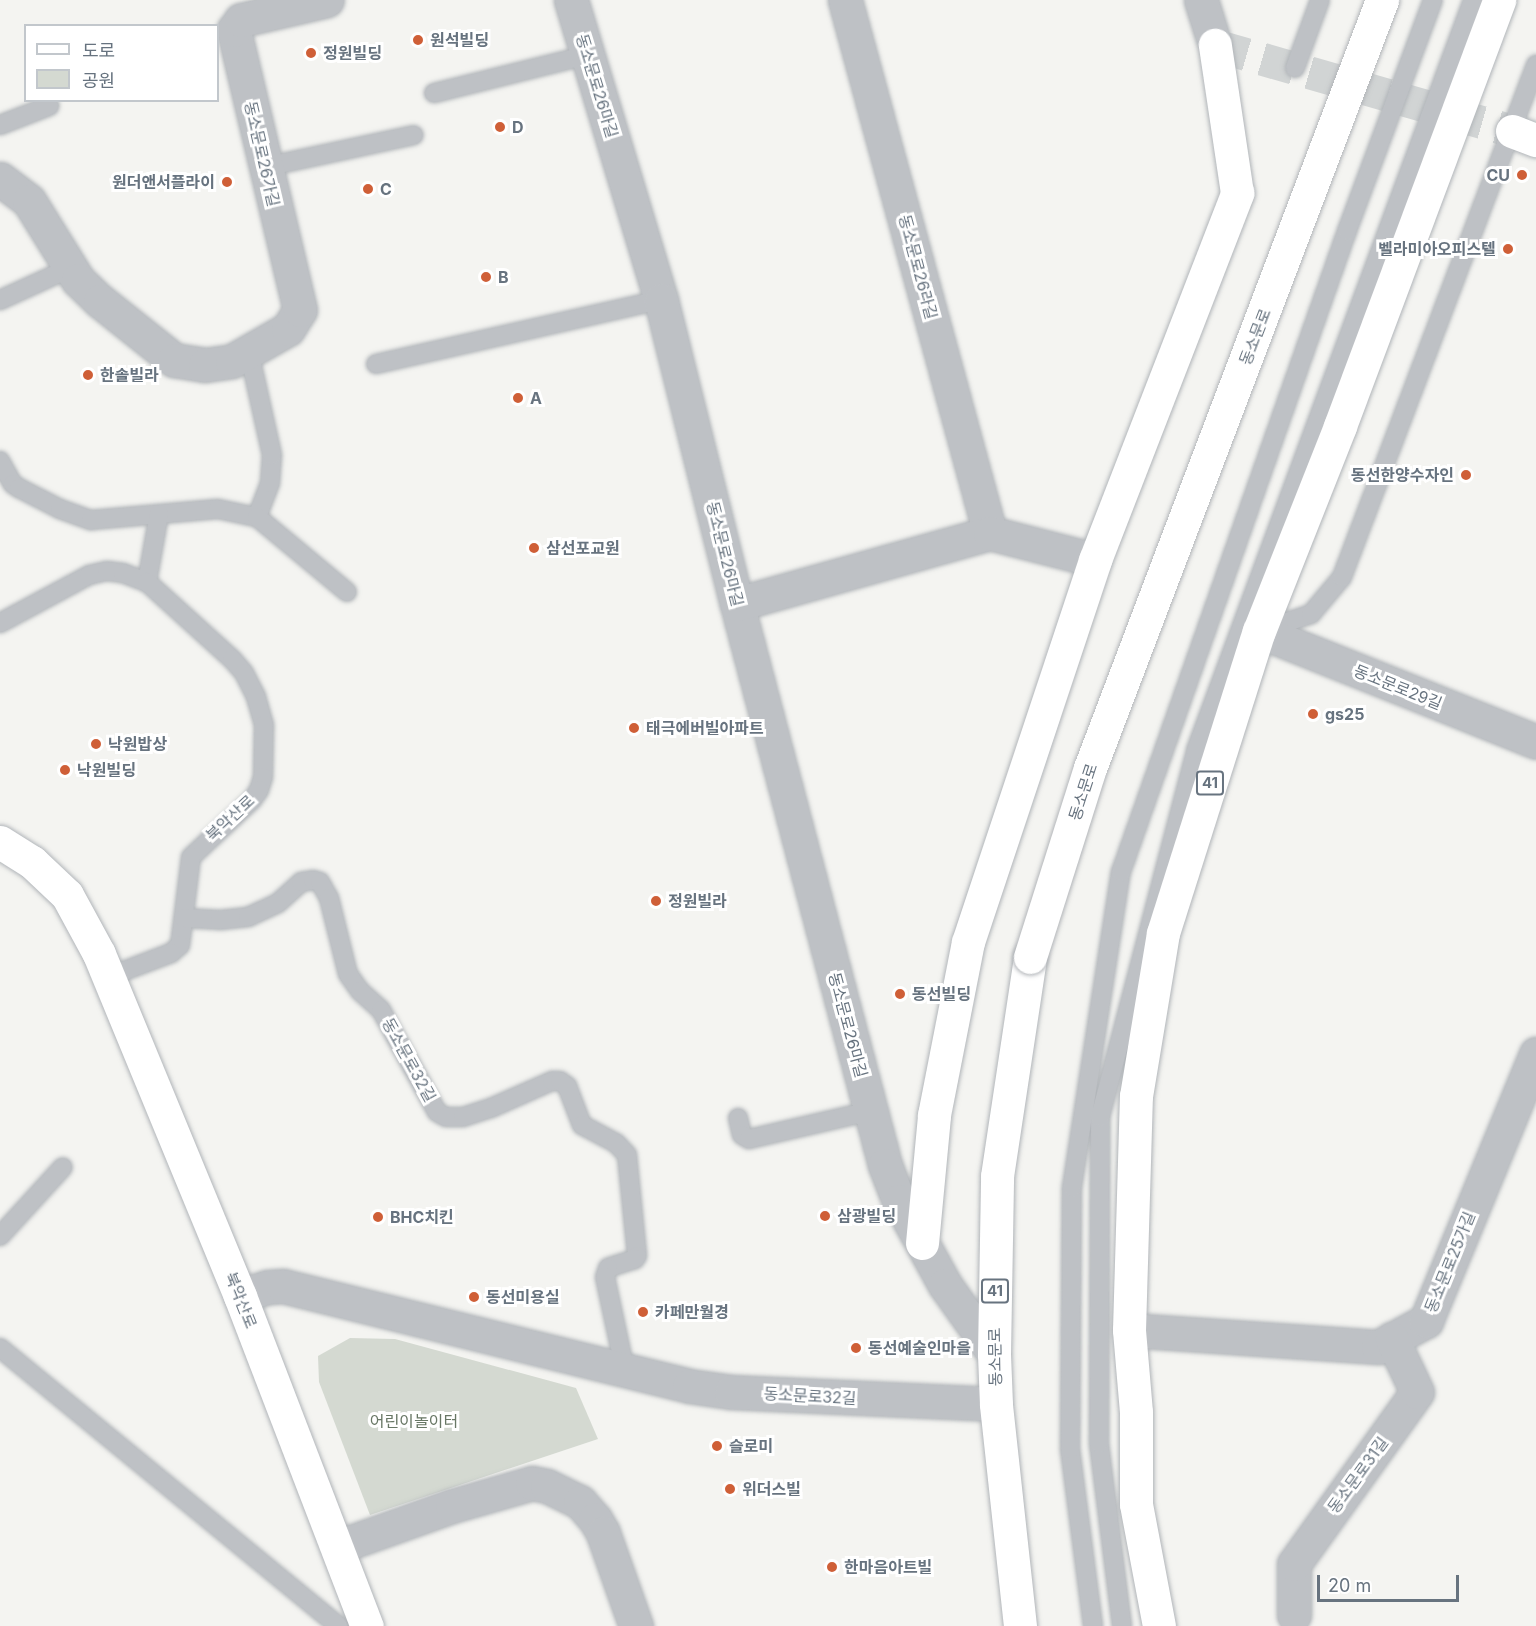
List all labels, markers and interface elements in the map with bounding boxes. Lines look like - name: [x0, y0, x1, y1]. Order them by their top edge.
- legend: [24, 24, 219, 102]
- place label: 원석빌딩: [430, 30, 489, 50]
- street label: 동소문로26마길: [572, 32, 622, 140]
- marker: 원석빌딩: [411, 33, 425, 47]
- text: 도로: [82, 40, 115, 61]
- place label: 정원빌딩: [323, 43, 382, 63]
- marker: 정원빌딩: [304, 46, 318, 60]
- text: 공원: [82, 70, 115, 91]
- street label: 동소문로26가길: [240, 99, 284, 209]
- place label: D: [512, 117, 524, 137]
- marker: D: [493, 120, 507, 134]
- place label: CU: [1486, 165, 1510, 185]
- marker: CU: [1515, 168, 1529, 182]
- place label: 원더앤서플라이: [112, 172, 215, 192]
- marker: 원더앤서플라이: [220, 175, 234, 189]
- place label: C: [380, 179, 392, 199]
- marker: C: [361, 182, 375, 196]
- street label: 동소문로26라길: [895, 212, 941, 322]
- place label: 벨라미아오피스텔: [1378, 239, 1496, 259]
- marker: 벨라미아오피스텔: [1501, 242, 1515, 256]
- place label: B: [498, 267, 509, 287]
- marker: B: [479, 270, 493, 284]
- street label: 동소문로: [1235, 306, 1275, 368]
- place label: 한솔빌라: [100, 365, 159, 385]
- marker: 한솔빌라: [81, 368, 95, 382]
- place label: A: [530, 388, 542, 408]
- marker: A: [511, 391, 525, 405]
- place label: 동선한양수자인: [1351, 465, 1454, 485]
- marker: 동선한양수자인: [1459, 468, 1473, 482]
- street label: 동소문로26마길: [703, 499, 747, 609]
- place label: 삼선포교원: [546, 538, 620, 558]
- marker: 삼선포교원: [527, 541, 541, 555]
- street label: 동소문로29길: [1351, 661, 1445, 713]
- place label: gs25: [1325, 704, 1364, 724]
- marker: gs25: [1306, 707, 1320, 721]
- place label: 태극에버빌아파트: [646, 718, 764, 738]
- marker: 태극에버빌아파트: [627, 721, 641, 735]
- place label: 낙원밥상: [108, 734, 167, 754]
- marker: 낙원밥상: [89, 737, 103, 751]
- place label: 낙원빌딩: [77, 760, 136, 780]
- street label: 동소문로: [1065, 761, 1101, 823]
- marker: 낙원빌딩: [58, 763, 72, 777]
- road number: 41: [1195, 771, 1225, 795]
- street label: 북악산로: [202, 791, 258, 845]
- place label: 정원빌라: [668, 891, 727, 911]
- marker: 정원빌라: [649, 894, 663, 908]
- street label: 동소문로26마길: [825, 970, 871, 1080]
- place label: 동선빌딩: [912, 984, 971, 1004]
- marker: 동선빌딩: [893, 987, 907, 1001]
- street label: 동소문로32길: [378, 1015, 440, 1105]
- place label: 삼광빌딩: [837, 1206, 896, 1226]
- place label: BHC치킨: [390, 1207, 454, 1227]
- street label: 동소문로25가길: [1421, 1208, 1479, 1316]
- marker: 삼광빌딩: [818, 1209, 832, 1223]
- marker: BHC치킨: [371, 1210, 385, 1224]
- street label: 북악산로: [221, 1269, 261, 1331]
- road number: 41: [980, 1279, 1010, 1303]
- place label: 동선미용실: [486, 1287, 560, 1307]
- marker: 동선미용실: [467, 1290, 481, 1304]
- place label: 카페만월경: [655, 1302, 729, 1322]
- marker: 카페만월경: [636, 1305, 650, 1319]
- street label: 동소문로: [985, 1327, 1005, 1387]
- place label: 동선예술인마을: [868, 1338, 971, 1358]
- marker: 동선예술인마을: [849, 1341, 863, 1355]
- street label: 동소문로32길: [763, 1384, 857, 1408]
- park label: 어린이놀이터: [370, 1411, 458, 1431]
- street label: 동소문로31길: [1324, 1433, 1392, 1517]
- place label: 슬로미: [729, 1436, 773, 1456]
- marker: 슬로미: [710, 1439, 724, 1453]
- place label: 위더스빌: [742, 1479, 801, 1499]
- marker: 위더스빌: [723, 1482, 737, 1496]
- place label: 한마음아트빌: [844, 1557, 932, 1577]
- marker: 한마음아트빌: [825, 1560, 839, 1574]
- scale bar: [1320, 1563, 1462, 1601]
- text: 20 m: [1328, 1575, 1371, 1596]

